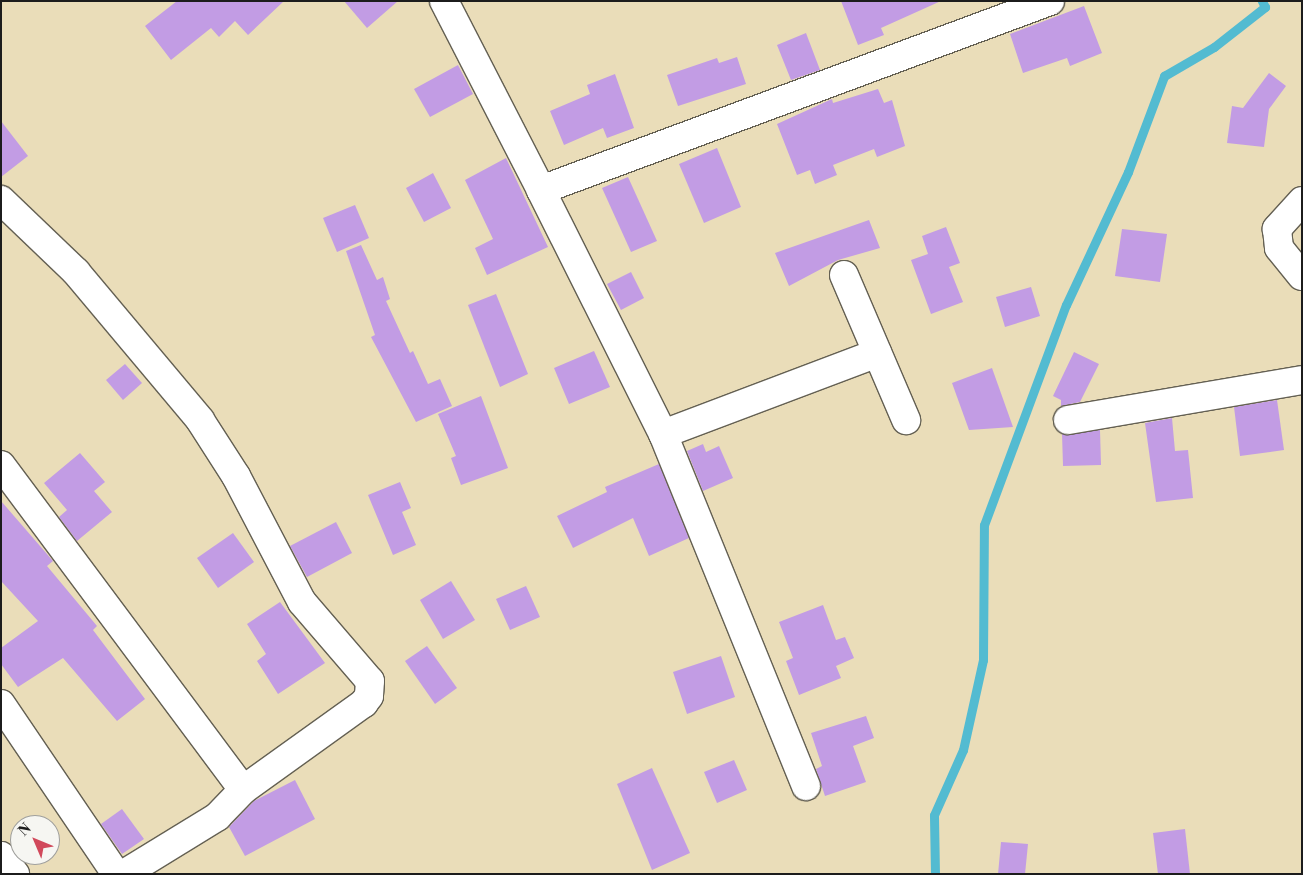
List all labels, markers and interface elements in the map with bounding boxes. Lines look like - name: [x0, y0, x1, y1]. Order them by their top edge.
- north arrow: [10, 815, 60, 865]
- text: N: [15, 820, 35, 840]

